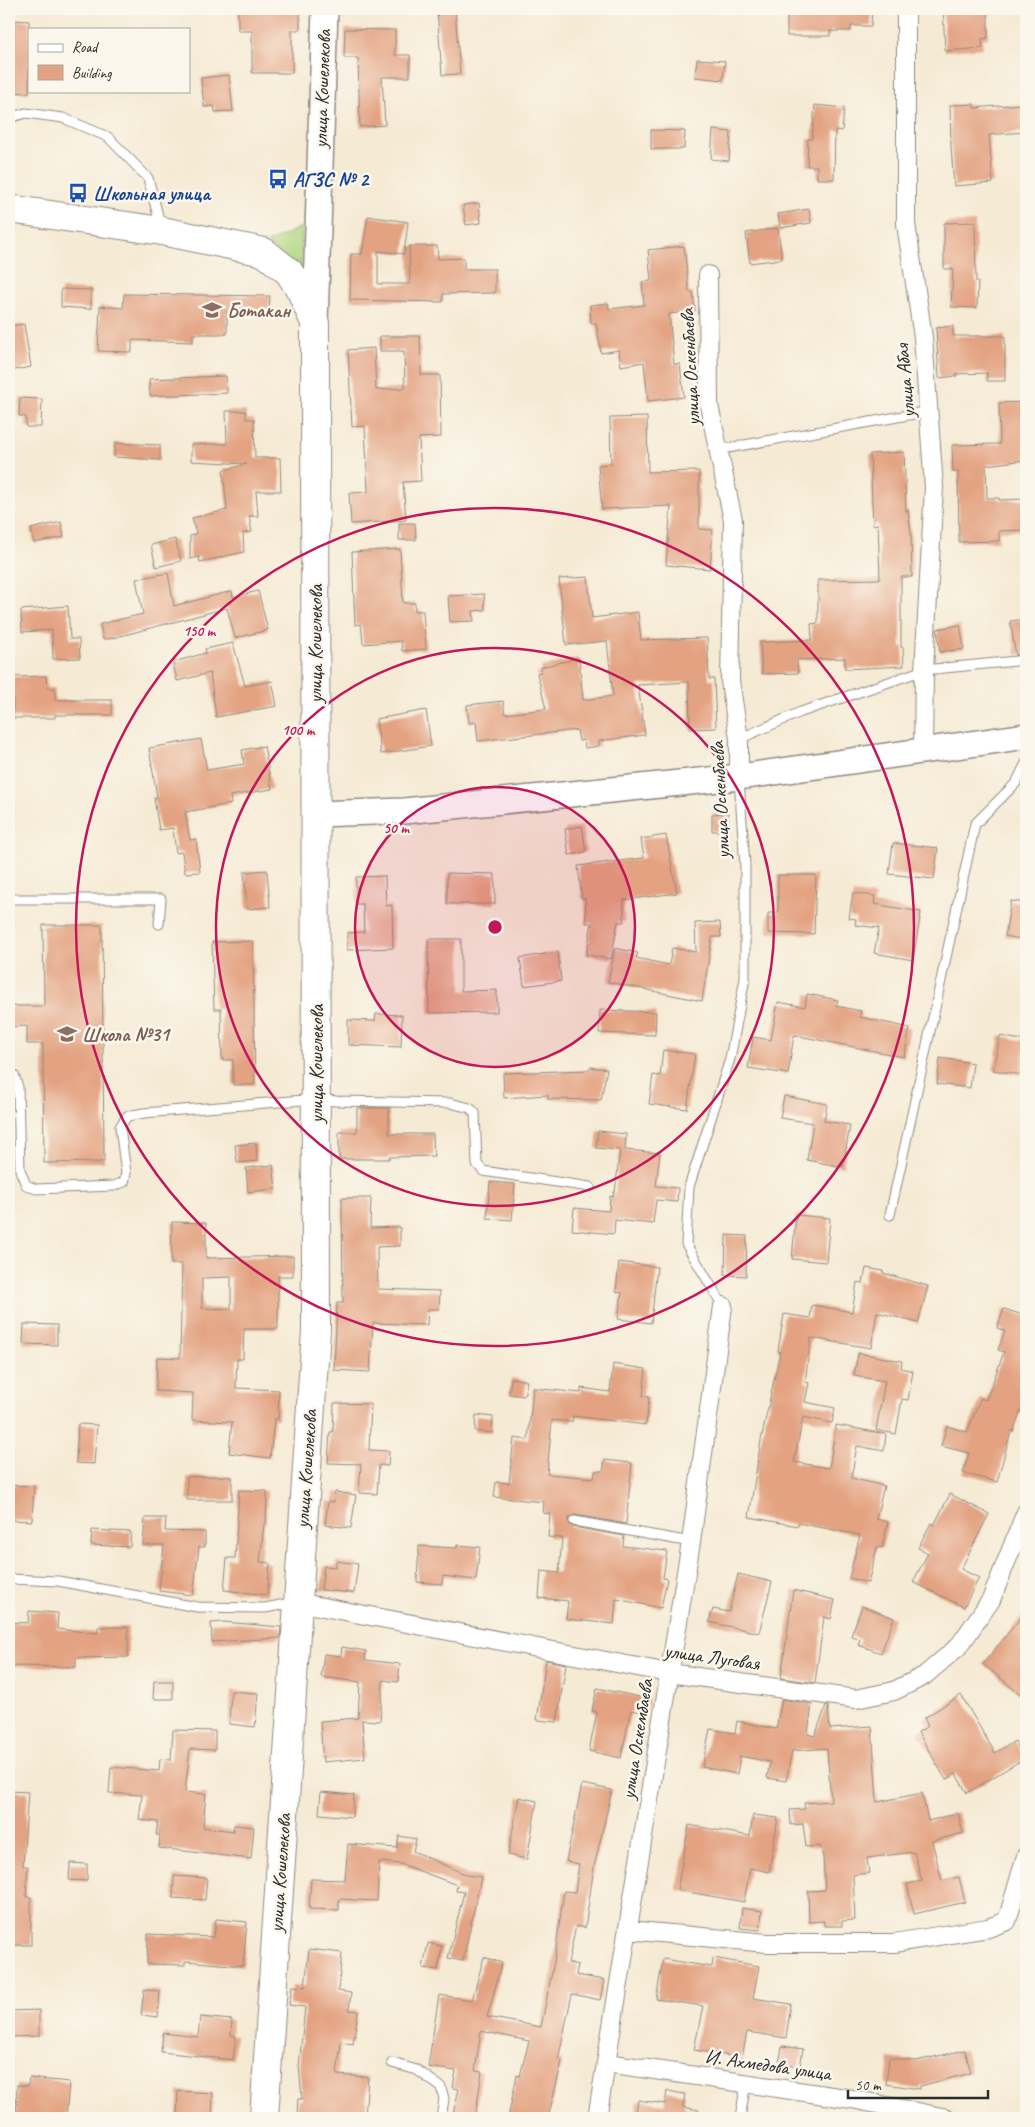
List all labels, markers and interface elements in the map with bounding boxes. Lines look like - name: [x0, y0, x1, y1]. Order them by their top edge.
- street label: улица Кошелекова: [307, 27, 337, 150]
- legend: [28, 28, 190, 92]
- text: Road: [72, 38, 99, 57]
- text: Building: [72, 64, 112, 83]
- place label: АГЗС № 2: [293, 167, 370, 192]
- bus stop icon: АГЗС № 2: [267, 168, 289, 190]
- place label: Школьная улица: [93, 181, 212, 206]
- bus stop icon: Школьная улица: [67, 182, 89, 204]
- place label: Ботакан: [227, 298, 292, 323]
- school or university icon: Ботакан: [201, 299, 223, 321]
- street label: улица Оскенбаева: [674, 306, 706, 427]
- street label: улица Абая: [889, 341, 921, 420]
- street label: улица Кошелекова: [303, 583, 328, 704]
- text: 150 m: [183, 622, 217, 641]
- text: 100 m: [282, 721, 316, 740]
- street label: улица Оскенбаева: [704, 739, 736, 860]
- text: 50 m: [383, 819, 410, 838]
- centre of rings: [486, 918, 504, 936]
- street label: улица Кошелекова: [304, 1003, 329, 1124]
- place label: Школа №31: [82, 1022, 171, 1047]
- school or university icon: Школа №31: [56, 1023, 78, 1045]
- street label: улица Кошелекова: [289, 1407, 323, 1530]
- street label: улица Луговая: [662, 1638, 762, 1676]
- street label: улица Оскембаева: [615, 1676, 659, 1802]
- street label: улица Кошелекова: [263, 1811, 297, 1934]
- street label: И. Ахмедова улица: [703, 2044, 834, 2086]
- scale bar: [848, 2067, 988, 2099]
- text: 50 m: [855, 2076, 882, 2095]

